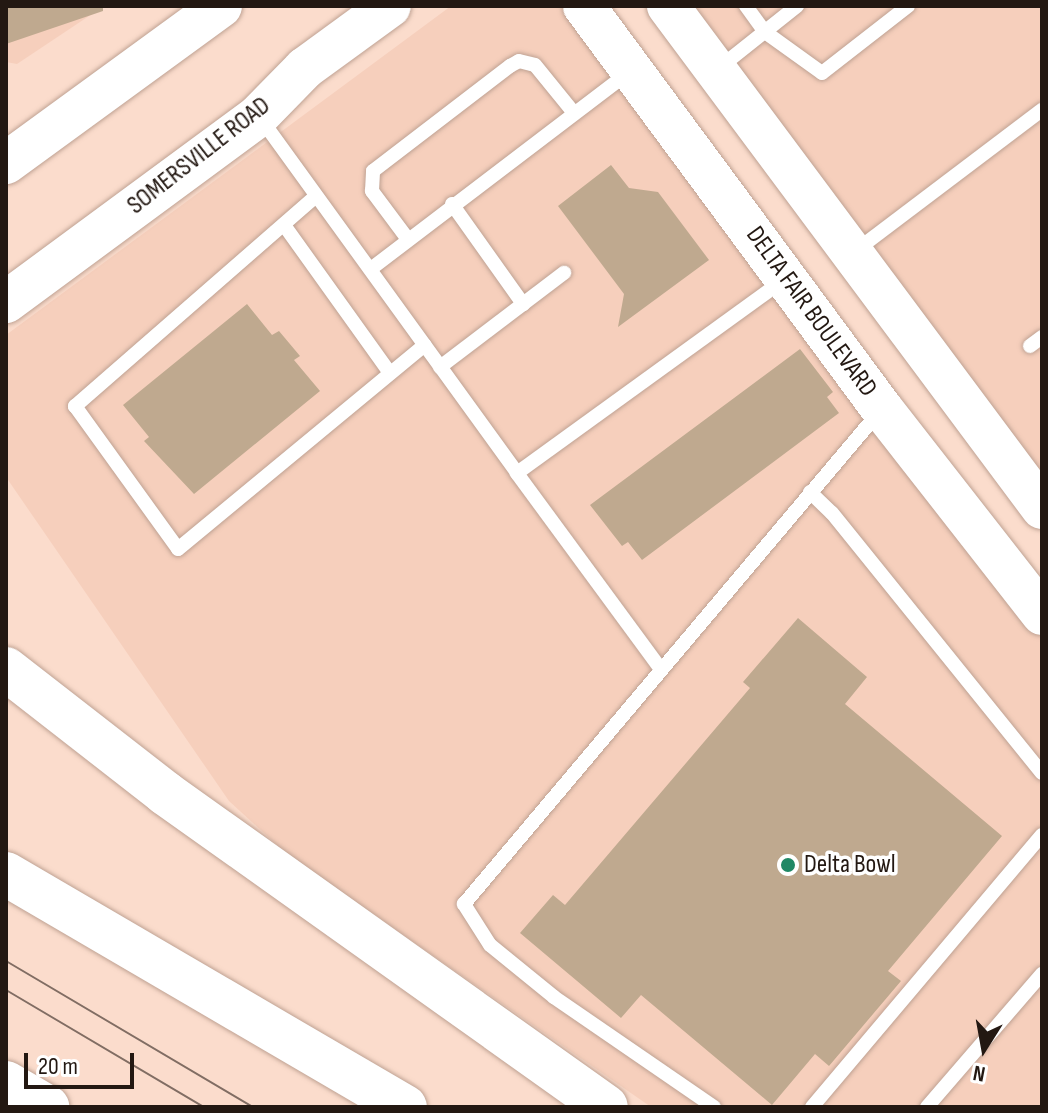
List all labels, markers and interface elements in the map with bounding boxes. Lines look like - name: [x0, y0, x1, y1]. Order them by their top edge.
- street label: SOMERSVILLE ROAD: [121, 91, 277, 221]
- street label: DELTA FAIR BOULEVARD: [739, 221, 883, 403]
- place label: Delta Bowl: [804, 849, 896, 881]
- marker: Delta Bowl: [779, 856, 797, 874]
- north arrow: [944, 1009, 1024, 1089]
- scale bar: [28, 1037, 138, 1087]
- text: 20 m: [38, 1052, 78, 1081]
- text: N: [971, 1059, 988, 1087]

